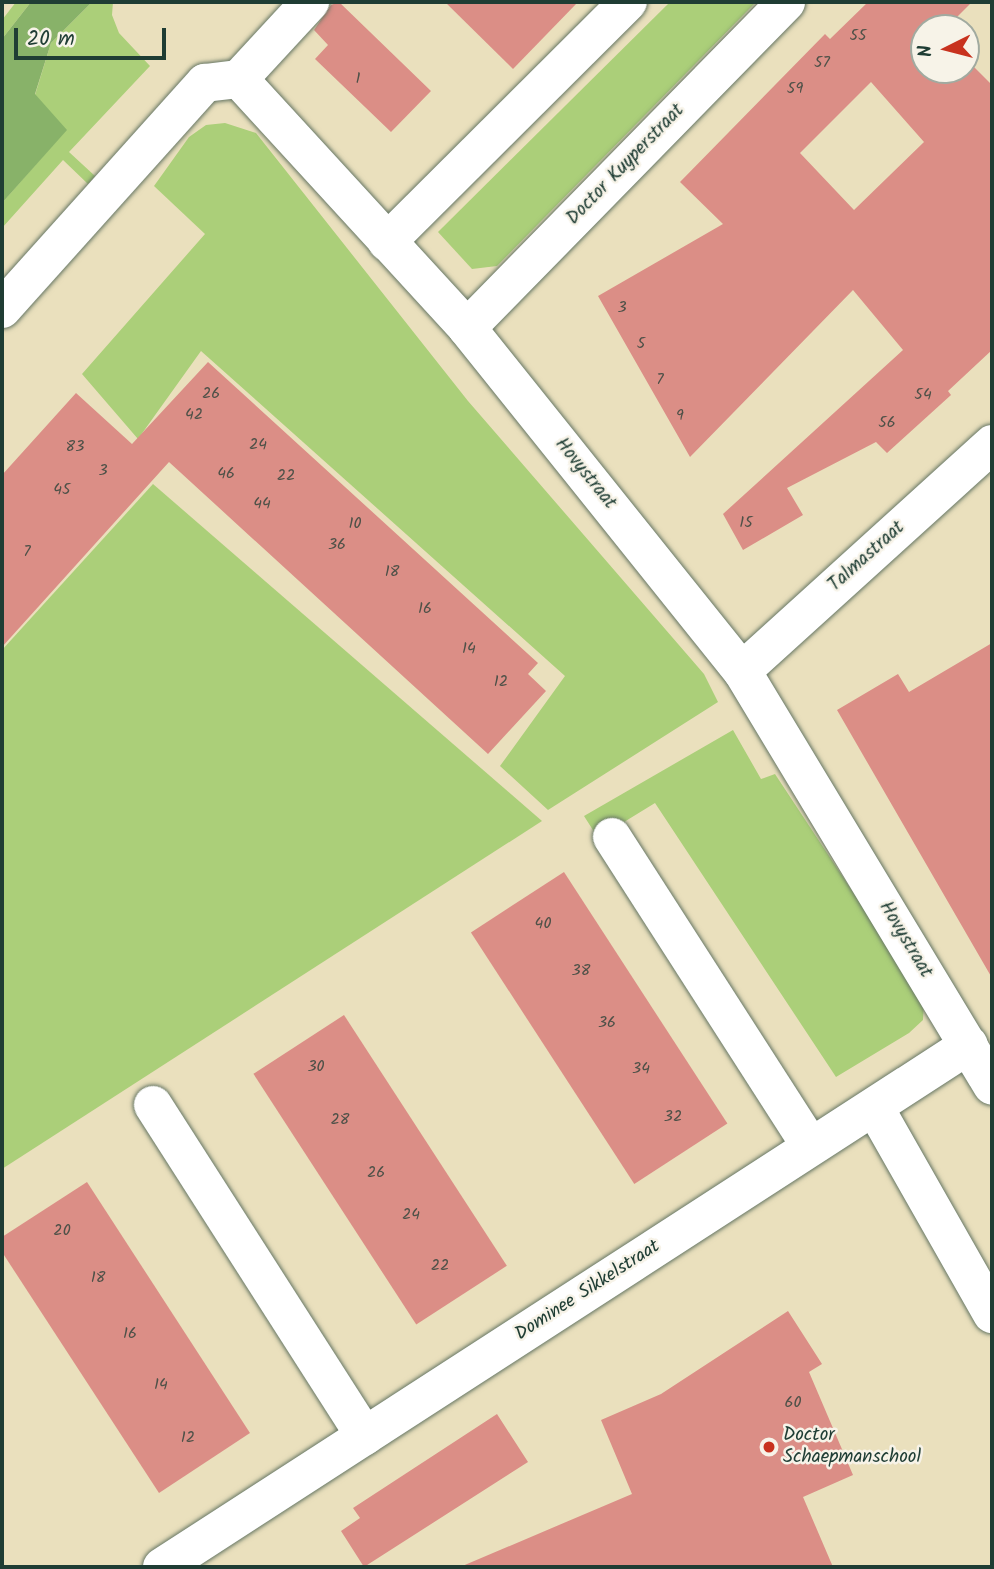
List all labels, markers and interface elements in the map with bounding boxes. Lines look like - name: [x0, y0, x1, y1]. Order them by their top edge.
- scale bar: [18, 14, 170, 58]
- north arrow: [910, 14, 980, 84]
- text: 20 m: [27, 23, 75, 56]
- house number: 55: [849, 26, 867, 46]
- text: N: [911, 43, 942, 59]
- house number: 57: [814, 53, 830, 73]
- house number: 1: [355, 69, 361, 89]
- house number: 59: [787, 79, 803, 99]
- street label: Doctor Kuyperstraat: [562, 100, 690, 230]
- house number: 3: [617, 298, 627, 318]
- house number: 5: [637, 334, 645, 354]
- house number: 7: [656, 370, 664, 390]
- house number: 26: [202, 384, 220, 404]
- house number: 54: [914, 385, 932, 405]
- house number: 42: [185, 405, 203, 425]
- house number: 9: [676, 406, 684, 426]
- house number: 56: [878, 413, 896, 433]
- street label: Hovystraat: [549, 434, 621, 514]
- house number: 24: [249, 435, 267, 455]
- house number: 83: [66, 437, 84, 457]
- house number: 3: [98, 461, 108, 481]
- house number: 46: [217, 464, 235, 484]
- house number: 22: [277, 466, 295, 486]
- house number: 45: [53, 480, 71, 500]
- house number: 44: [253, 494, 271, 514]
- house number: 15: [739, 513, 753, 533]
- house number: 10: [348, 514, 362, 534]
- street label: Talmastraat: [824, 517, 910, 597]
- house number: 36: [328, 535, 346, 555]
- house number: 7: [23, 542, 31, 562]
- house number: 18: [385, 562, 399, 582]
- house number: 16: [418, 599, 432, 619]
- house number: 14: [462, 639, 476, 659]
- house number: 12: [494, 672, 508, 692]
- street label: Hovystraat: [873, 898, 937, 982]
- house number: 40: [535, 914, 551, 934]
- house number: 38: [572, 961, 590, 981]
- house number: 36: [598, 1013, 616, 1033]
- house number: 30: [307, 1057, 325, 1077]
- house number: 34: [632, 1059, 650, 1079]
- house number: 32: [664, 1107, 682, 1127]
- house number: 28: [331, 1110, 349, 1130]
- house number: 26: [367, 1163, 385, 1183]
- house number: 24: [402, 1205, 420, 1225]
- house number: 20: [53, 1221, 71, 1241]
- street label: Dominee Sikkelstraat: [511, 1236, 665, 1346]
- house number: 22: [431, 1256, 449, 1276]
- house number: 18: [91, 1268, 105, 1288]
- house number: 16: [123, 1324, 137, 1344]
- house number: 14: [154, 1375, 168, 1395]
- house number: 60: [785, 1393, 801, 1413]
- place label: Doctor Schaepmanschool: [783, 1425, 921, 1469]
- house number: 12: [181, 1428, 195, 1448]
- marker: Doctor Schaepmanschool: [761, 1439, 777, 1455]

